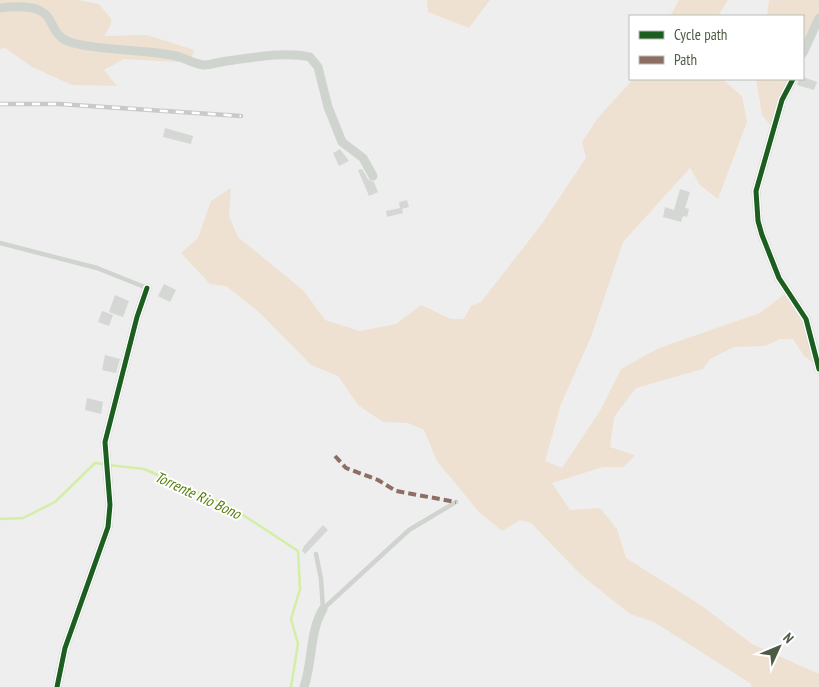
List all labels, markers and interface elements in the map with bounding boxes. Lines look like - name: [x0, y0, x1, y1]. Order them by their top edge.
- legend: [629, 15, 804, 80]
- text: Cycle path: [674, 25, 727, 44]
- text: Path: [674, 50, 697, 69]
- water label: Torrente Rio Bono: [152, 467, 245, 524]
- north arrow: [754, 622, 804, 672]
- text: N: [779, 629, 797, 647]

